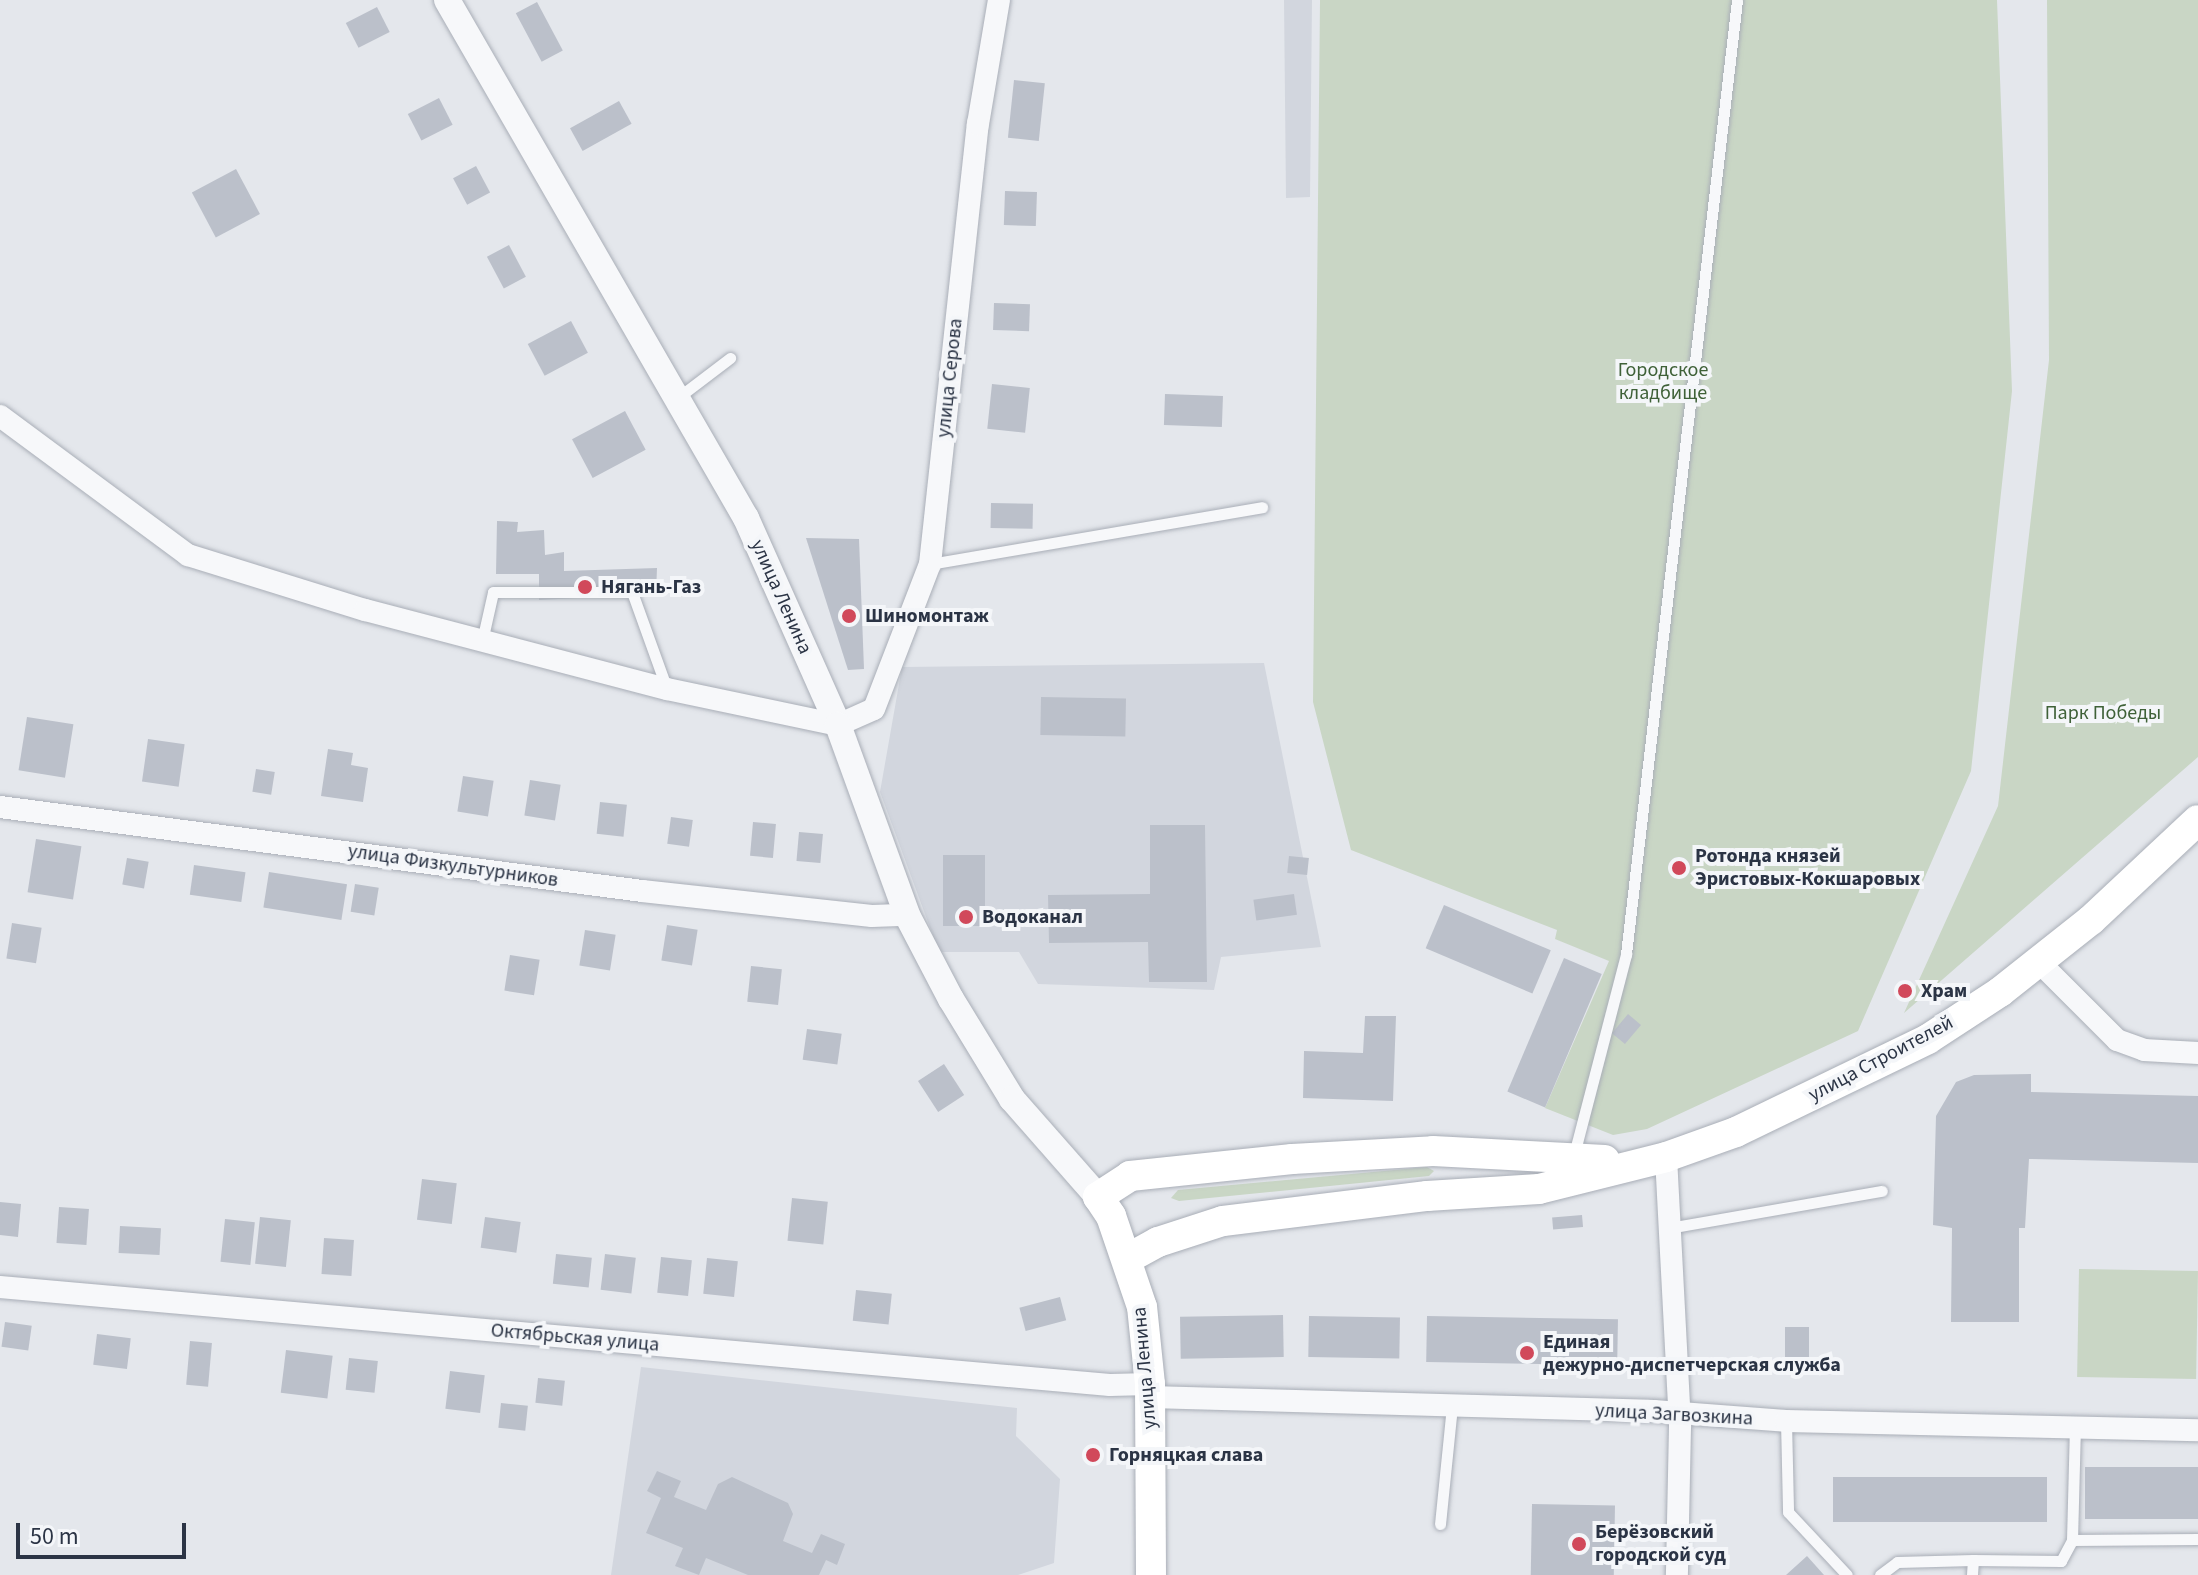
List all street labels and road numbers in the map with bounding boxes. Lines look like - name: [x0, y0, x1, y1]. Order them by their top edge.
- street label: улица Серова: [932, 317, 968, 439]
- street label: улица Ленина: [745, 536, 817, 658]
- street label: улица Физкультурников: [346, 839, 560, 893]
- street label: улица Строителей: [1805, 1011, 1957, 1107]
- street label: улица Ленина: [1128, 1306, 1162, 1430]
- street label: Октябрьская улица: [490, 1319, 660, 1357]
- street label: улица Загвозкина: [1594, 1399, 1754, 1431]

